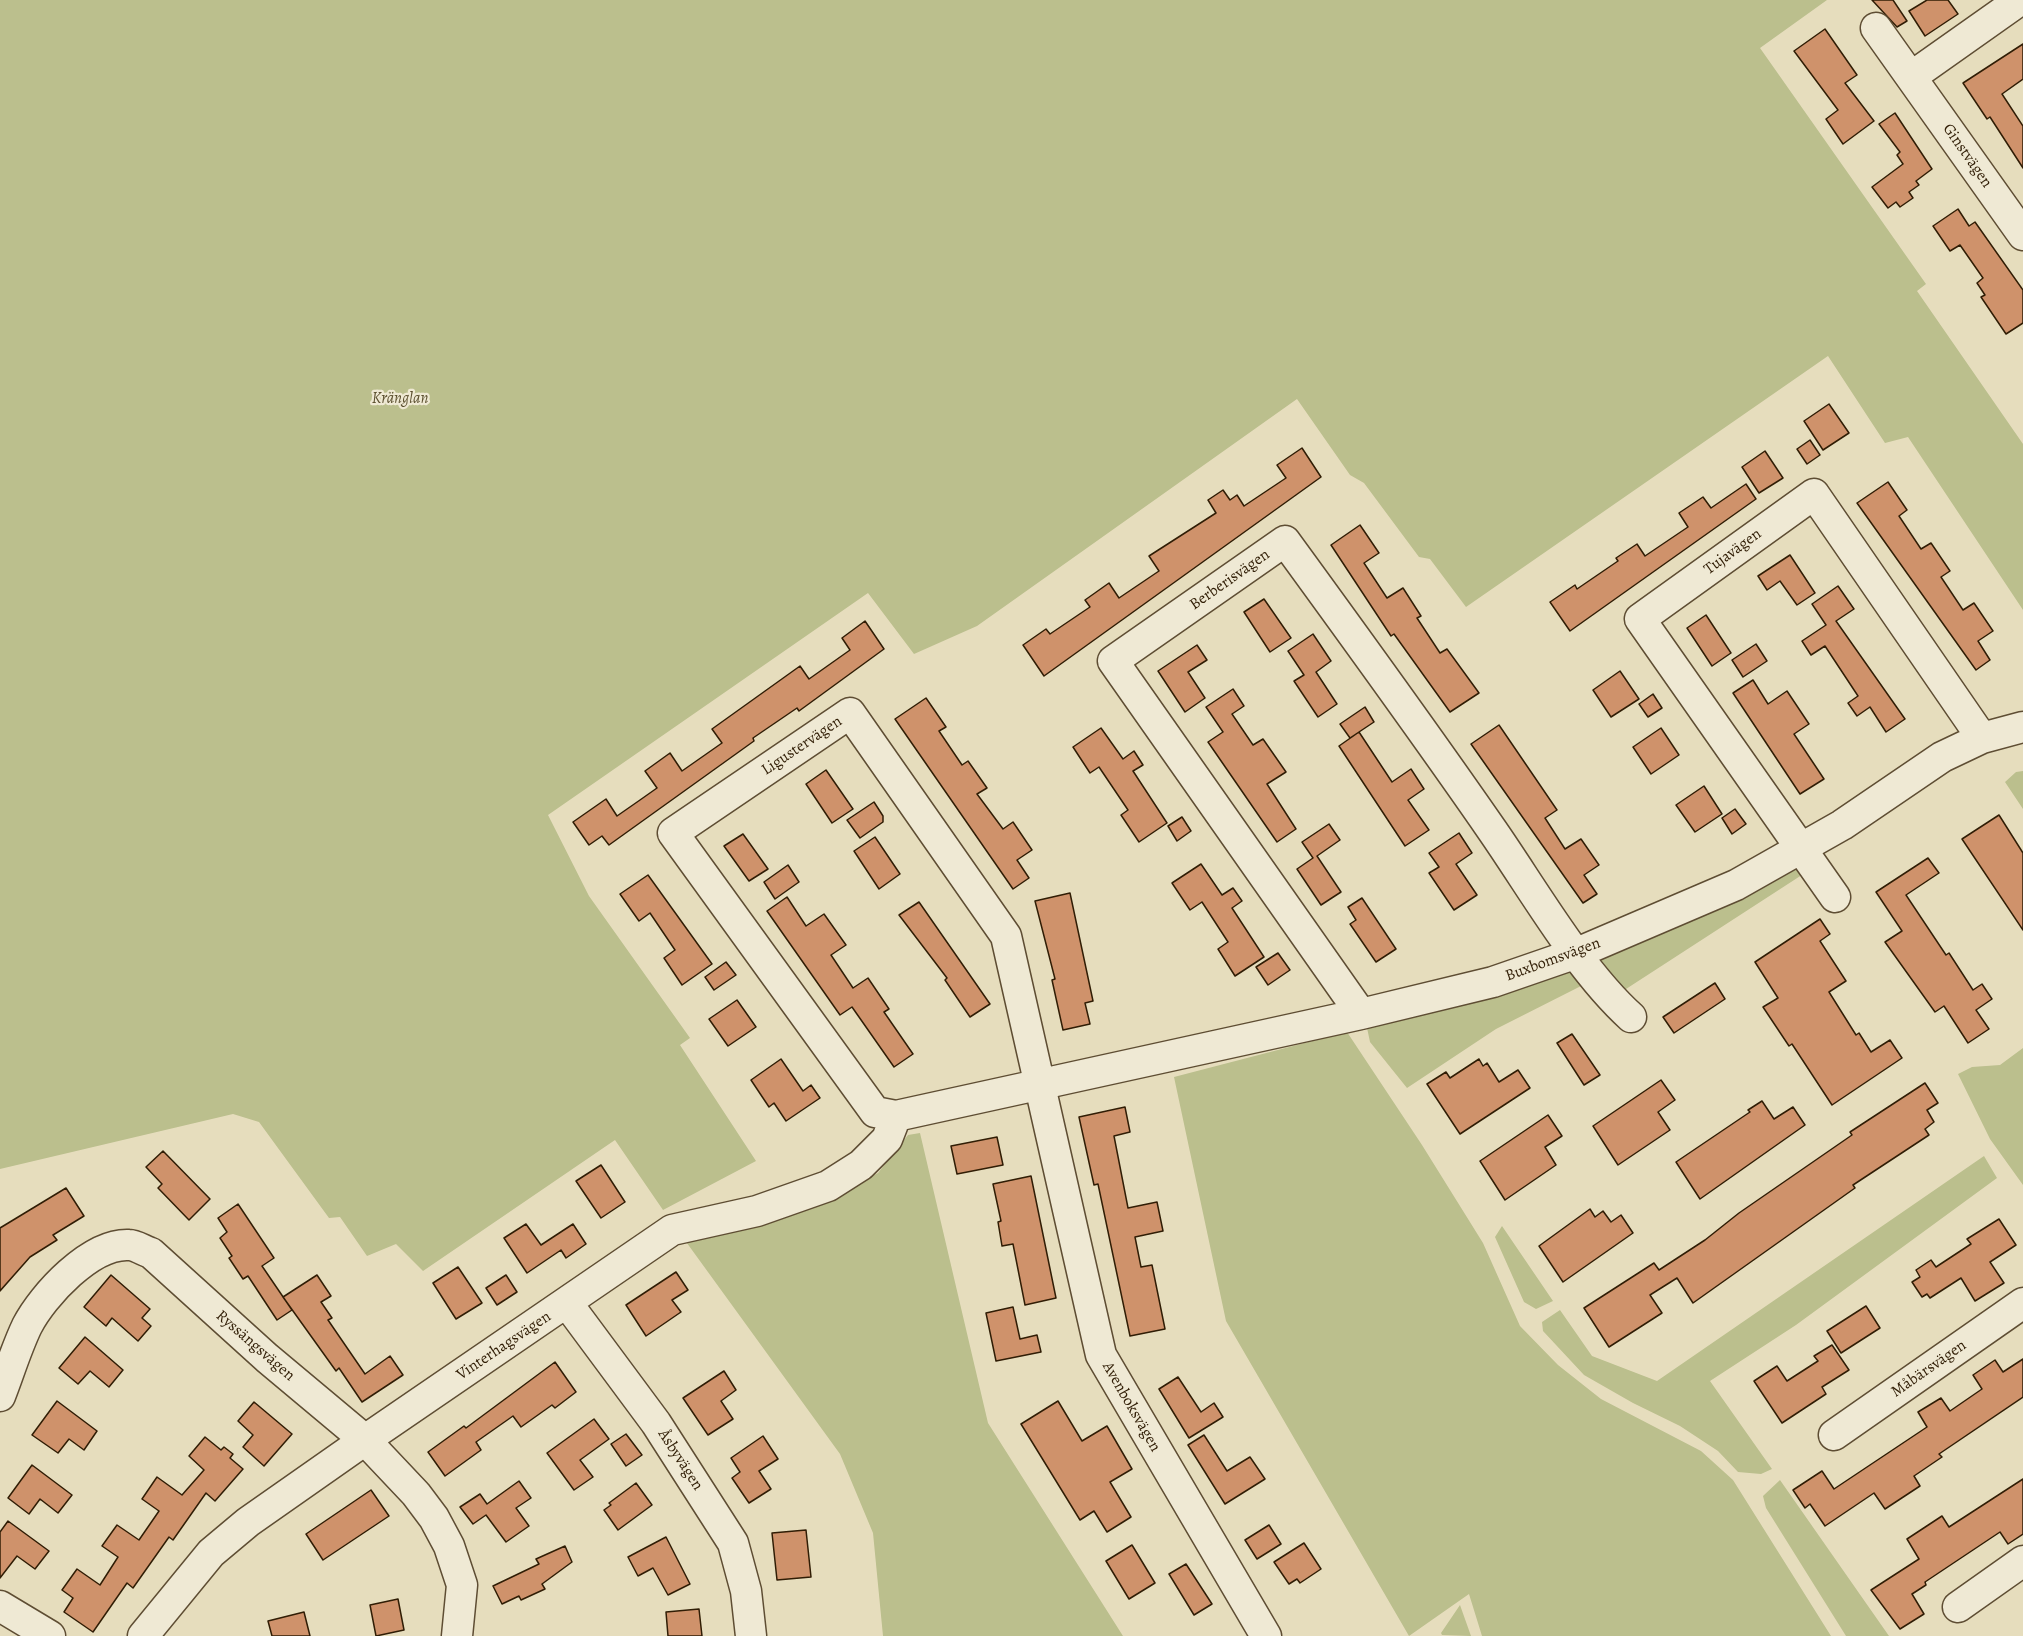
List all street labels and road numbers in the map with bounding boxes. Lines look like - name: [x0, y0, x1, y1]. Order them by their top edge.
- street label: Ginstvägen: [1938, 120, 1996, 192]
- street label: Tujavägen: [1701, 525, 1765, 579]
- street label: Berberisvägen: [1186, 545, 1274, 615]
- street label: Ligustervägen: [758, 712, 846, 780]
- street label: Buxbomsvägen: [1503, 934, 1603, 986]
- street label: Ryssängsvägen: [212, 1306, 298, 1386]
- street label: Vinterhagsvägen: [453, 1307, 555, 1385]
- street label: Måbärsvägen: [1888, 1336, 1970, 1402]
- street label: Avenboksvägen: [1098, 1359, 1164, 1455]
- street label: Åsbyvägen: [653, 1426, 707, 1494]

